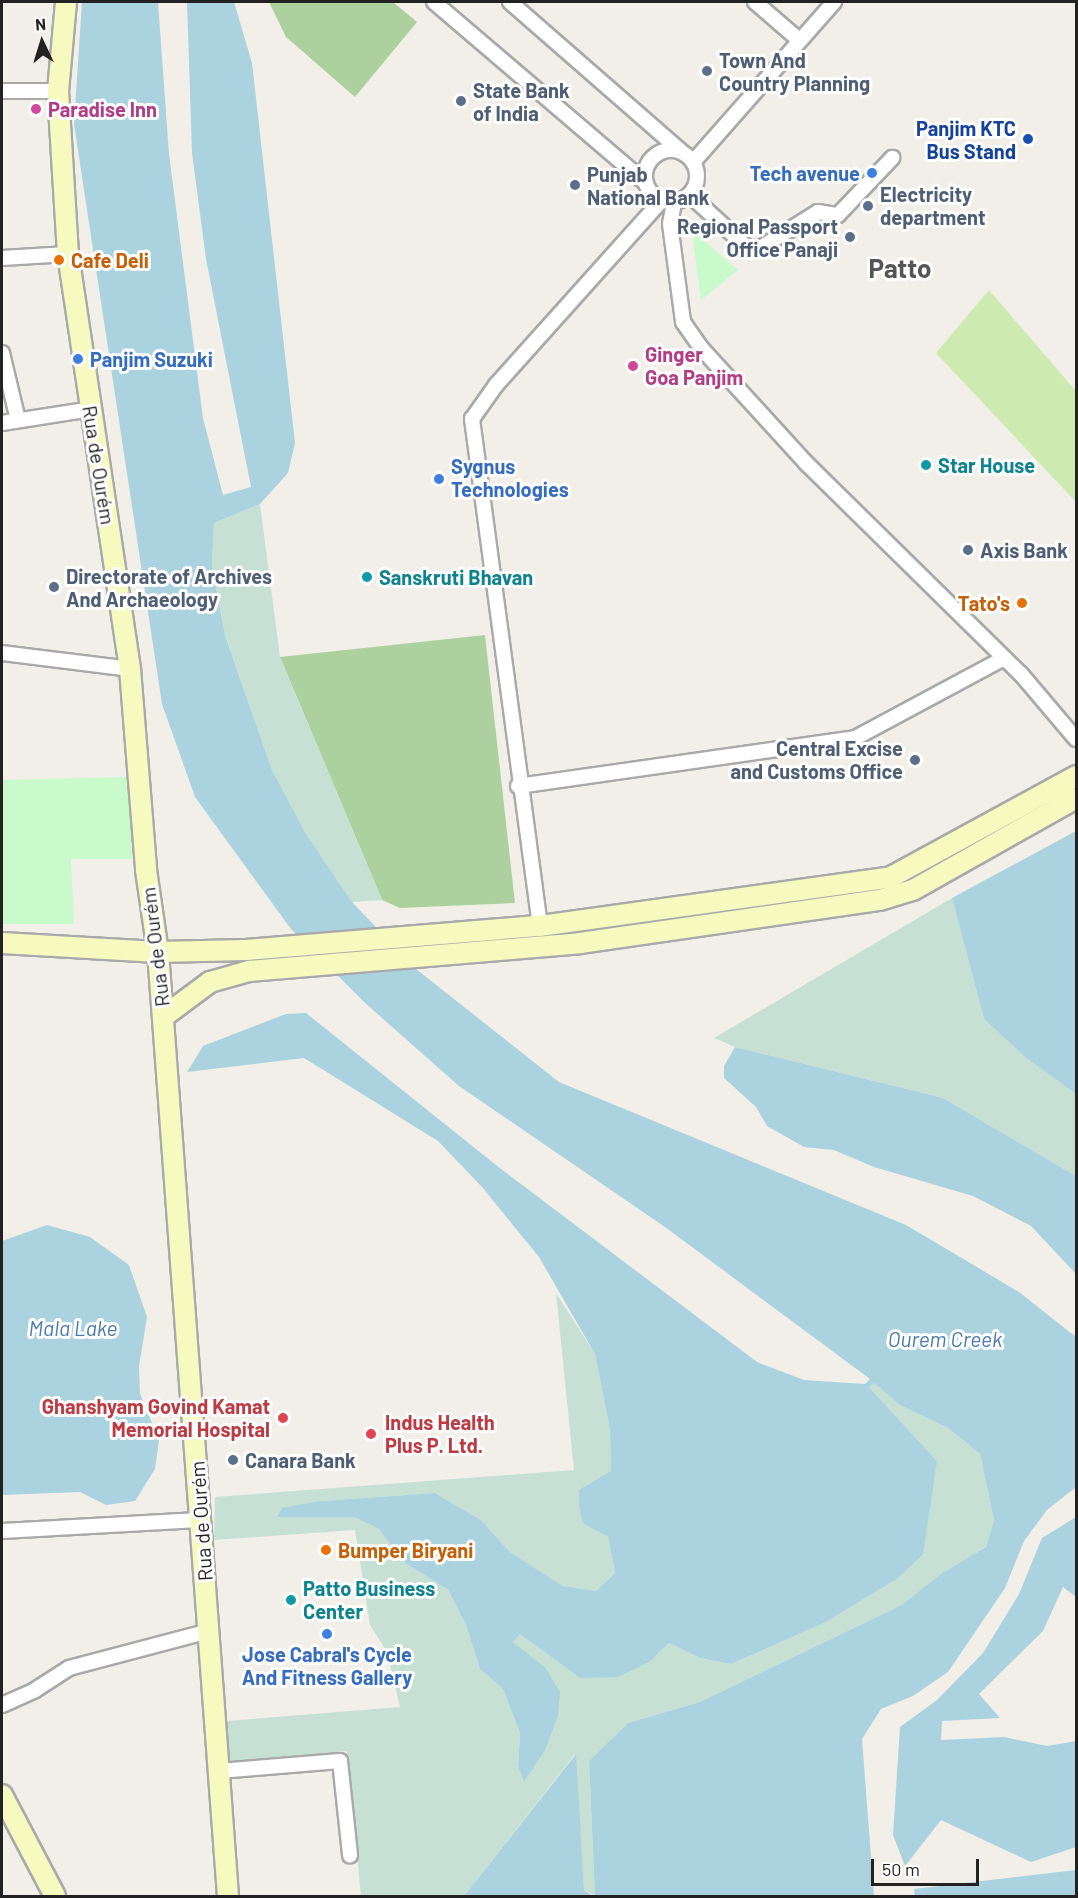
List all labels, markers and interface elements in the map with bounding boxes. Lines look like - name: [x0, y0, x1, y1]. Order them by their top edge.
- north arrow: [12, 12, 72, 72]
- text: N: [35, 14, 47, 33]
- place label: Town And Country Planning: [719, 48, 870, 95]
- marker: Town And Country Planning: [700, 64, 714, 78]
- place label: State Bank of India: [473, 78, 570, 125]
- marker: State Bank of India: [454, 94, 468, 108]
- place label: Paradise Inn: [48, 97, 157, 121]
- marker: Paradise Inn: [29, 102, 43, 116]
- place label: Panjim KTC Bus Stand: [916, 116, 1016, 163]
- marker: Panjim KTC Bus Stand: [1021, 132, 1035, 146]
- place label: Tech avenue: [750, 161, 860, 185]
- place label: Punjab National Bank: [587, 162, 709, 209]
- marker: Tech avenue: [865, 166, 879, 180]
- marker: Punjab National Bank: [568, 178, 582, 192]
- place label: Electricity department: [880, 183, 986, 230]
- marker: Electricity department: [861, 199, 875, 213]
- place label: Regional Passport Office Panaji: [677, 214, 838, 261]
- marker: Regional Passport Office Panaji: [843, 230, 857, 244]
- place label: Cafe Deli: [71, 248, 149, 272]
- district label: Patto: [869, 252, 931, 284]
- marker: Cafe Deli: [52, 253, 66, 267]
- place label: Ginger Goa Panjim: [645, 342, 743, 389]
- place label: Panjim Suzuki: [90, 347, 213, 371]
- marker: Panjim Suzuki: [71, 352, 85, 366]
- marker: Ginger Goa Panjim: [626, 359, 640, 373]
- street label: Rua de Ourém: [78, 404, 120, 526]
- place label: Star House: [938, 453, 1035, 477]
- place label: Sygnus Technologies: [451, 455, 569, 502]
- marker: Star House: [919, 458, 933, 472]
- marker: Sygnus Technologies: [432, 472, 446, 486]
- place label: Axis Bank: [980, 538, 1068, 562]
- marker: Axis Bank: [961, 543, 975, 557]
- place label: Directorate of Archives And Archaeology: [66, 564, 272, 611]
- place label: Sanskruti Bhavan: [379, 565, 533, 589]
- marker: Sanskruti Bhavan: [360, 570, 374, 584]
- marker: Directorate of Archives And Archaeology: [47, 580, 61, 594]
- place label: Tato's: [958, 591, 1010, 615]
- marker: Tato's: [1015, 596, 1029, 610]
- place label: Central Excise and Customs Office: [730, 736, 903, 783]
- marker: Central Excise and Customs Office: [908, 753, 922, 767]
- street label: Rua de Ourém: [136, 886, 174, 1008]
- water label: Mala Lake: [29, 1315, 117, 1341]
- water label: Ourem Creek: [888, 1326, 1002, 1352]
- place label: Ghanshyam Govind Kamat Memorial Hospital: [42, 1394, 270, 1441]
- marker: Ghanshyam Govind Kamat Memorial Hospital: [274, 1409, 292, 1427]
- place label: Indus Health Plus P. Ltd.: [385, 1410, 495, 1457]
- marker: Indus Health Plus P. Ltd.: [362, 1425, 380, 1443]
- place label: Canara Bank: [245, 1448, 356, 1472]
- marker: Canara Bank: [226, 1453, 240, 1467]
- street label: Rua de Ourém: [185, 1460, 217, 1582]
- place label: Bumper Biryani: [338, 1538, 473, 1562]
- marker: Bumper Biryani: [319, 1543, 333, 1557]
- place label: Patto Business Center: [303, 1576, 435, 1623]
- marker: Patto Business Center: [284, 1593, 298, 1607]
- marker: Jose Cabral's Cycle And Fitness Gallery: [320, 1627, 334, 1641]
- place label: Jose Cabral's Cycle And Fitness Gallery: [242, 1643, 412, 1690]
- scale bar: [874, 1847, 982, 1885]
- text: 50 m: [882, 1858, 920, 1880]

